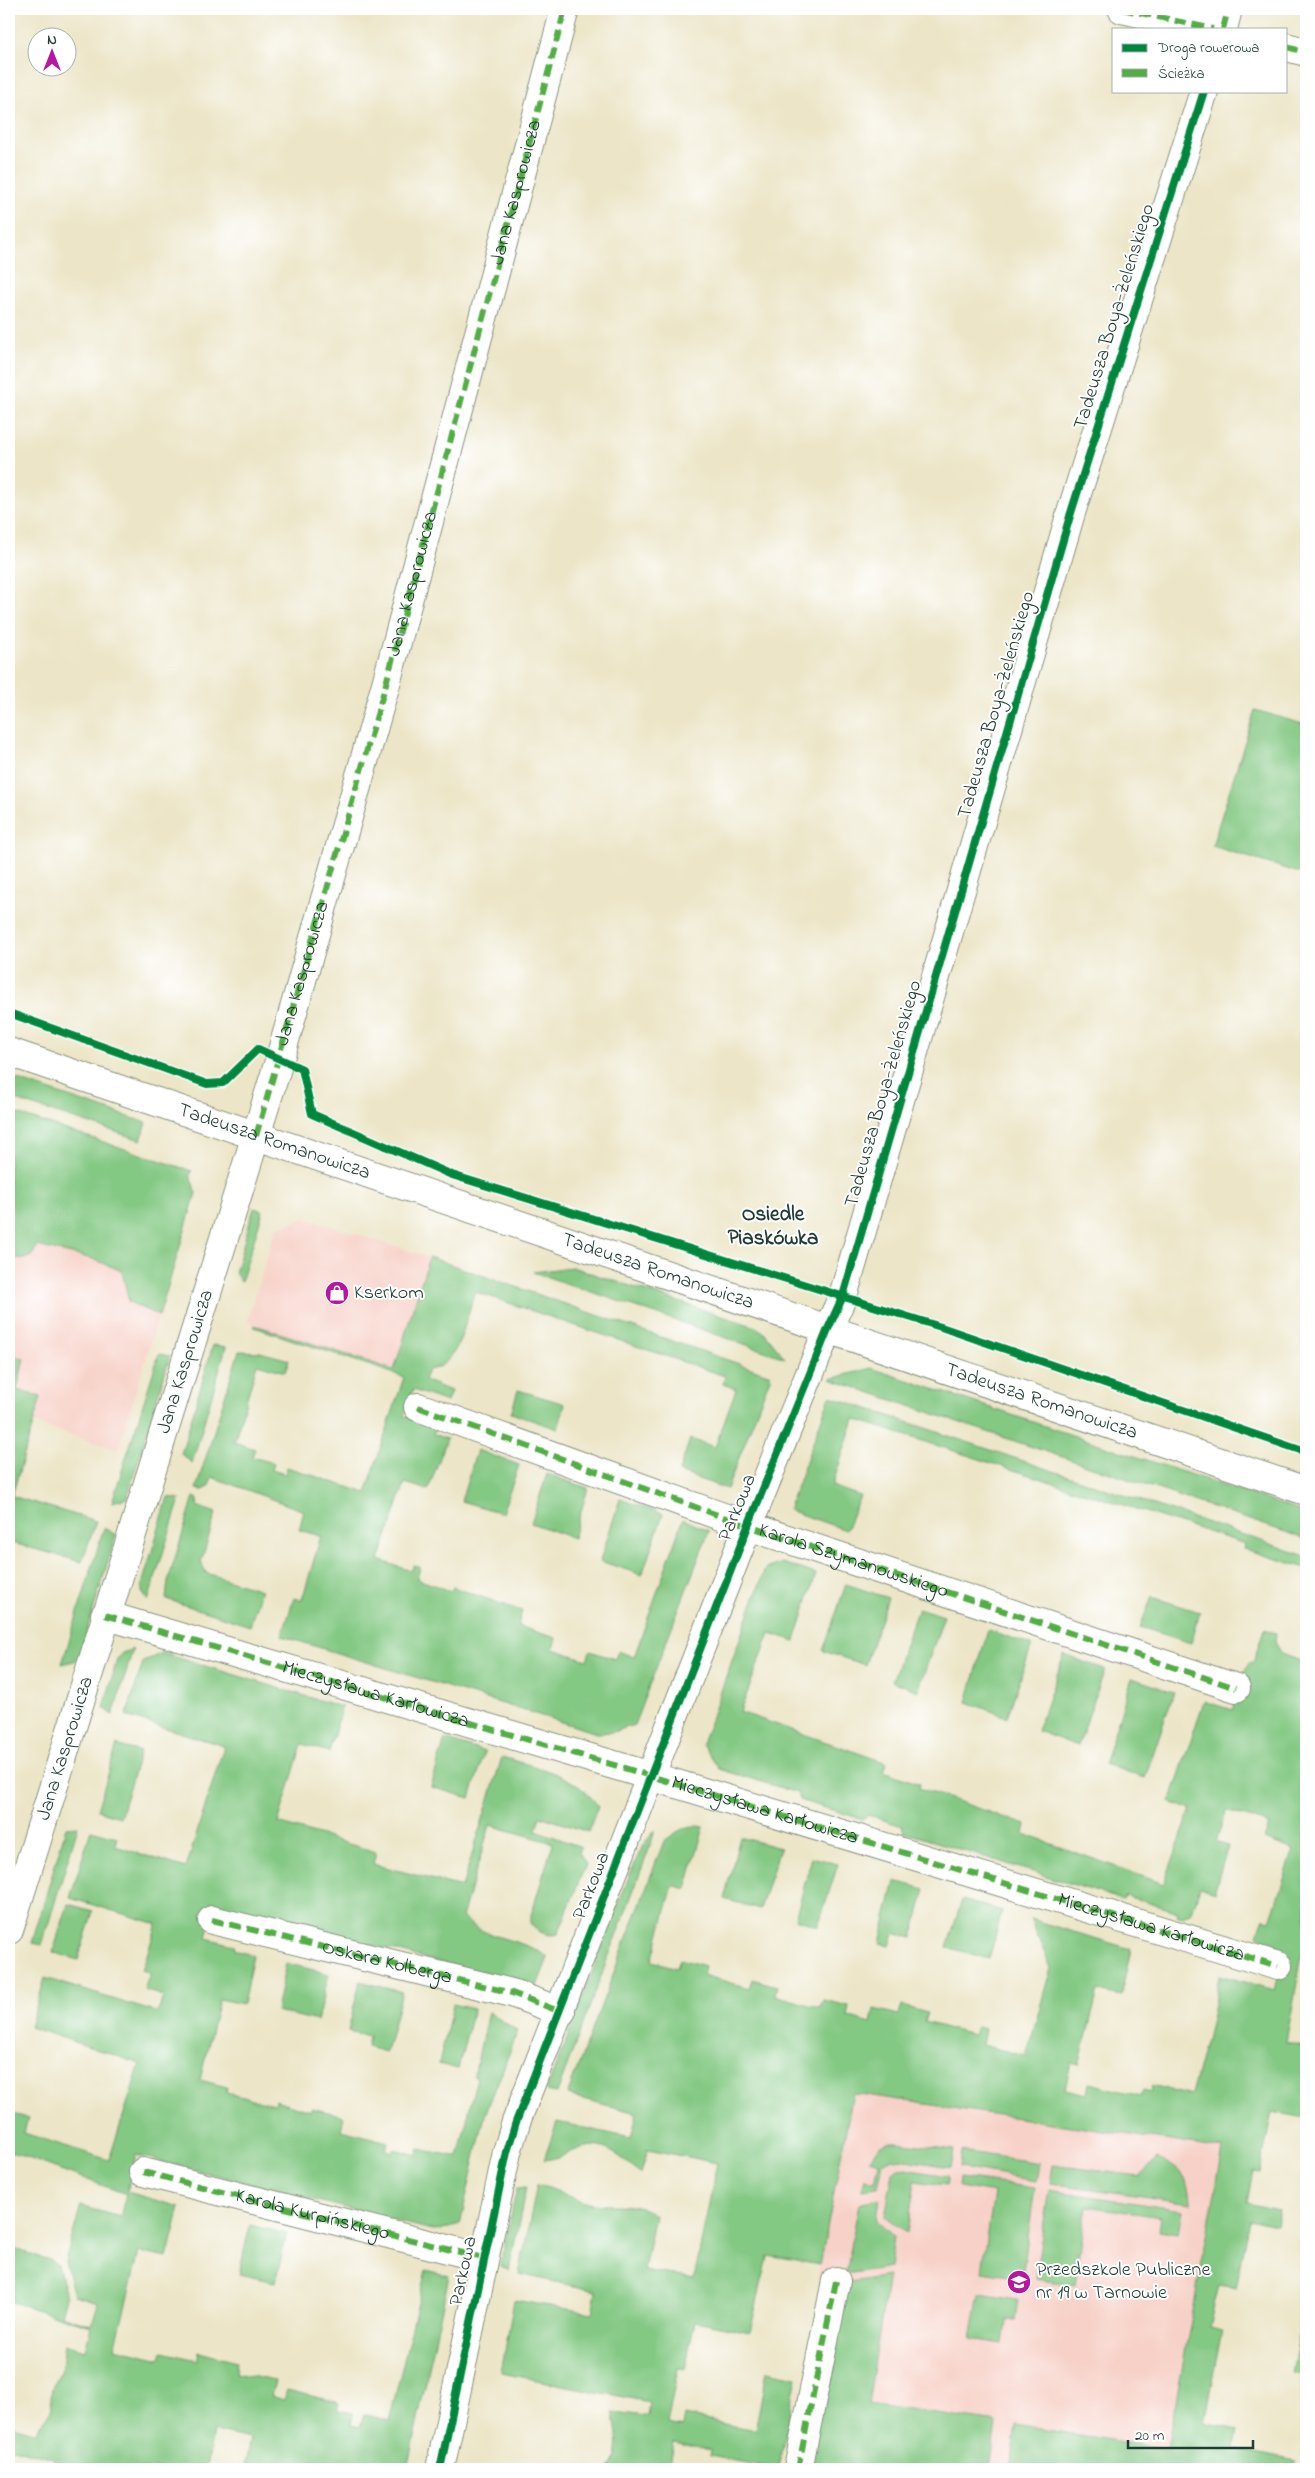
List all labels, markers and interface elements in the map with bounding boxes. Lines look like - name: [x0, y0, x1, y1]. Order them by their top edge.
- north arrow: [28, 28, 78, 78]
- legend: [1112, 28, 1288, 92]
- text: N: [47, 30, 57, 51]
- text: Droga rowerowa: [1157, 37, 1259, 60]
- text: Ścieżka: [1158, 63, 1205, 85]
- street label: Jana Kasprowicza: [483, 116, 550, 268]
- street label: Tadeusza Boya-Żeleńskiego: [1067, 200, 1164, 434]
- street label: Jana Kasprowicza: [379, 508, 446, 660]
- street label: Tadeusza Boya-Żeleńskiego: [951, 588, 1044, 822]
- street label: Jana Kasprowicza: [268, 898, 337, 1049]
- street label: Tadeusza Boya-Żeleńskiego: [838, 977, 931, 1211]
- street label: Tadeusza Romanowicza: [174, 1096, 374, 1188]
- district label: Osiedle Piaskówka: [728, 1200, 818, 1254]
- street label: Tadeusza Romanowicza: [558, 1226, 758, 1318]
- place label: Kserkom: [354, 1279, 424, 1308]
- shop icon: Kserkom: [324, 1280, 350, 1306]
- street label: Jana Kasprowicza: [150, 1286, 222, 1437]
- street label: Tadeusza Romanowicza: [942, 1355, 1141, 1447]
- street label: Parkowa: [711, 1470, 765, 1546]
- street label: Karola Szymanowskiego: [755, 1516, 952, 1606]
- street label: Mieczysława Karłowicza: [278, 1653, 473, 1736]
- street label: Jana Kasprowicza: [29, 1673, 101, 1824]
- street label: Mieczysława Karłowicza: [668, 1769, 862, 1853]
- street label: Parkowa: [566, 1848, 618, 1924]
- street label: Mieczysława Karłowicza: [1054, 1886, 1248, 1970]
- street label: Oskara Kolberga: [319, 1933, 455, 1992]
- street label: Karola Kurpińskiego: [232, 2181, 393, 2248]
- street label: Parkowa: [442, 2234, 486, 2308]
- place label: Przedszkole Publiczne nr 19 w Tarnowie: [1036, 2256, 1210, 2308]
- school or university icon: Przedszkole Publiczne nr 19 w Tarnowie: [1006, 2269, 1032, 2295]
- scale bar: [1128, 2418, 1252, 2450]
- text: 20 m: [1135, 2425, 1165, 2447]

